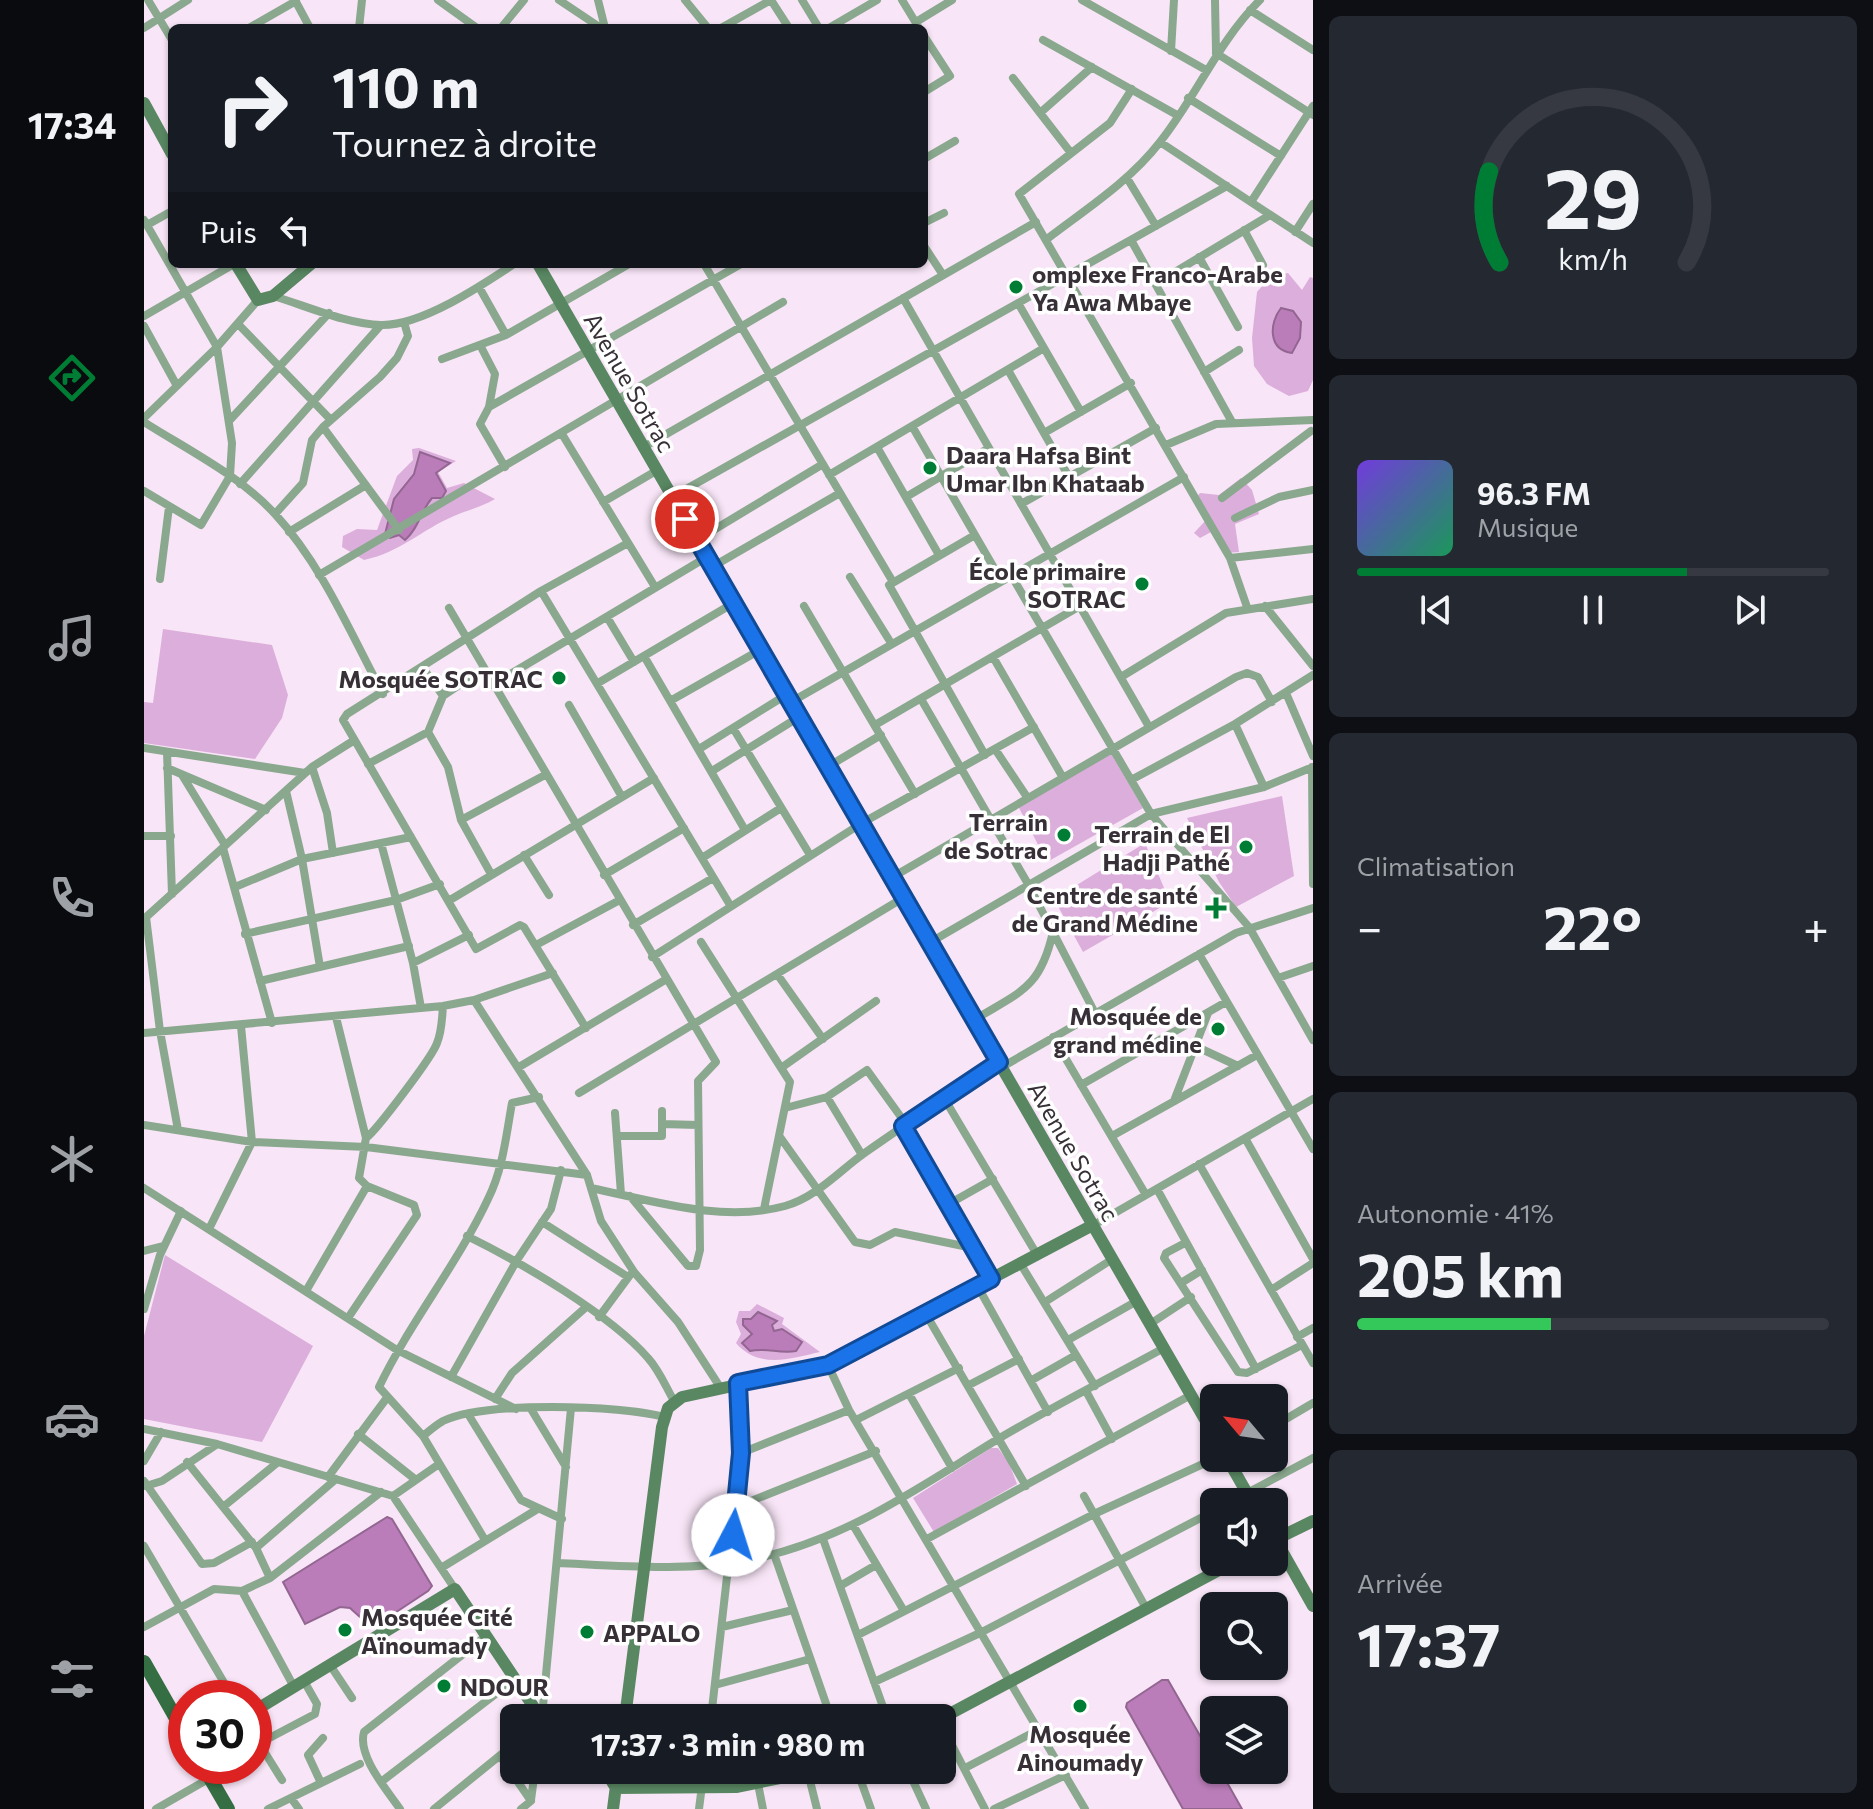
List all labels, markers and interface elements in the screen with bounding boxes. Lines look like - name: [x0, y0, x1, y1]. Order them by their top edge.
- text: 110 m: [332, 51, 479, 120]
- icon: right: [200, 56, 304, 160]
- text: 17:34: [28, 102, 116, 146]
- text: Tournez à droite: [332, 120, 597, 164]
- text: 29: [1544, 144, 1642, 246]
- icon: left: [273, 208, 317, 252]
- text: Puis: [200, 212, 257, 249]
- text: km/h: [1558, 241, 1628, 276]
- place label: omplexe Franco-Arabe Ya Awa Mbaye: [1032, 259, 1283, 316]
- marker: omplexe Franco-Arabe Ya Awa Mbaye: [1007, 278, 1025, 296]
- street label: Avenue Sotrac: [578, 307, 682, 457]
- icon: directions: [44, 350, 100, 406]
- place label: Daara Hafsa Bint Umar Ibn Khataab: [946, 440, 1145, 497]
- marker: Daara Hafsa Bint Umar Ibn Khataab: [921, 459, 939, 477]
- text: 96.3 FM: [1477, 474, 1591, 511]
- pin: [651, 485, 719, 553]
- icon: arrive: [663, 497, 707, 541]
- text: Musique: [1477, 511, 1578, 542]
- place label: École primaire SOTRAC: [969, 556, 1126, 613]
- marker: École primaire SOTRAC: [1133, 575, 1151, 593]
- icon: previous: [1414, 588, 1458, 632]
- icon: pause: [1571, 588, 1615, 632]
- icon: next: [1728, 588, 1772, 632]
- icon: music: [44, 610, 100, 666]
- place label: Mosquée SOTRAC: [339, 664, 543, 693]
- marker: Mosquée SOTRAC: [550, 669, 568, 687]
- place label: Terrain de Sotrac: [944, 807, 1048, 864]
- place label: Terrain de El Hadji Pathé: [1094, 819, 1230, 876]
- marker: Terrain de Sotrac: [1055, 826, 1073, 844]
- marker: Terrain de El Hadji Pathé: [1237, 838, 1255, 856]
- text: Climatisation: [1357, 850, 1515, 881]
- icon: phone: [44, 870, 100, 926]
- place label: Centre de santé de Grand Médine: [1012, 880, 1198, 937]
- text: 22°: [1543, 889, 1642, 962]
- marker: Centre de santé de Grand Médine: [1205, 897, 1227, 919]
- text: −: [1357, 899, 1382, 953]
- text: +: [1803, 899, 1829, 953]
- place label: Mosquée de grand médine: [1053, 1001, 1202, 1058]
- marker: Mosquée de grand médine: [1209, 1020, 1227, 1038]
- street label: Avenue Sotrac: [1022, 1076, 1126, 1226]
- icon: climate: [44, 1131, 100, 1187]
- text: Autonomie · 41%: [1357, 1197, 1554, 1228]
- text: 205 km: [1357, 1236, 1564, 1309]
- north arrow: [1200, 1384, 1288, 1472]
- map controls: [1200, 1384, 1288, 1784]
- icon: car: [44, 1391, 100, 1447]
- button: sound: [1200, 1488, 1288, 1576]
- position arrow: [691, 1493, 775, 1577]
- text: Arrivée: [1357, 1567, 1443, 1598]
- button: search: [1200, 1592, 1288, 1680]
- place label: Mosquée Cité Aïnoumady: [361, 1602, 513, 1659]
- text: 17:37: [1357, 1606, 1500, 1679]
- place label: APPALO: [603, 1618, 700, 1647]
- marker: Mosquée Cité Aïnoumady: [336, 1621, 354, 1639]
- marker: APPALO: [578, 1623, 596, 1641]
- icon: filters: [44, 1651, 100, 1707]
- place label: NDOUR: [460, 1672, 550, 1701]
- marker: NDOUR: [435, 1677, 453, 1695]
- speed limit sign: 30: [168, 1680, 272, 1784]
- button: layers: [1200, 1696, 1288, 1784]
- marker: Mosquée Ainoumady: [1071, 1697, 1089, 1715]
- place label: Mosquée Ainoumady: [1017, 1719, 1143, 1776]
- text: 17:37 · 3 min · 980 m: [591, 1725, 865, 1762]

